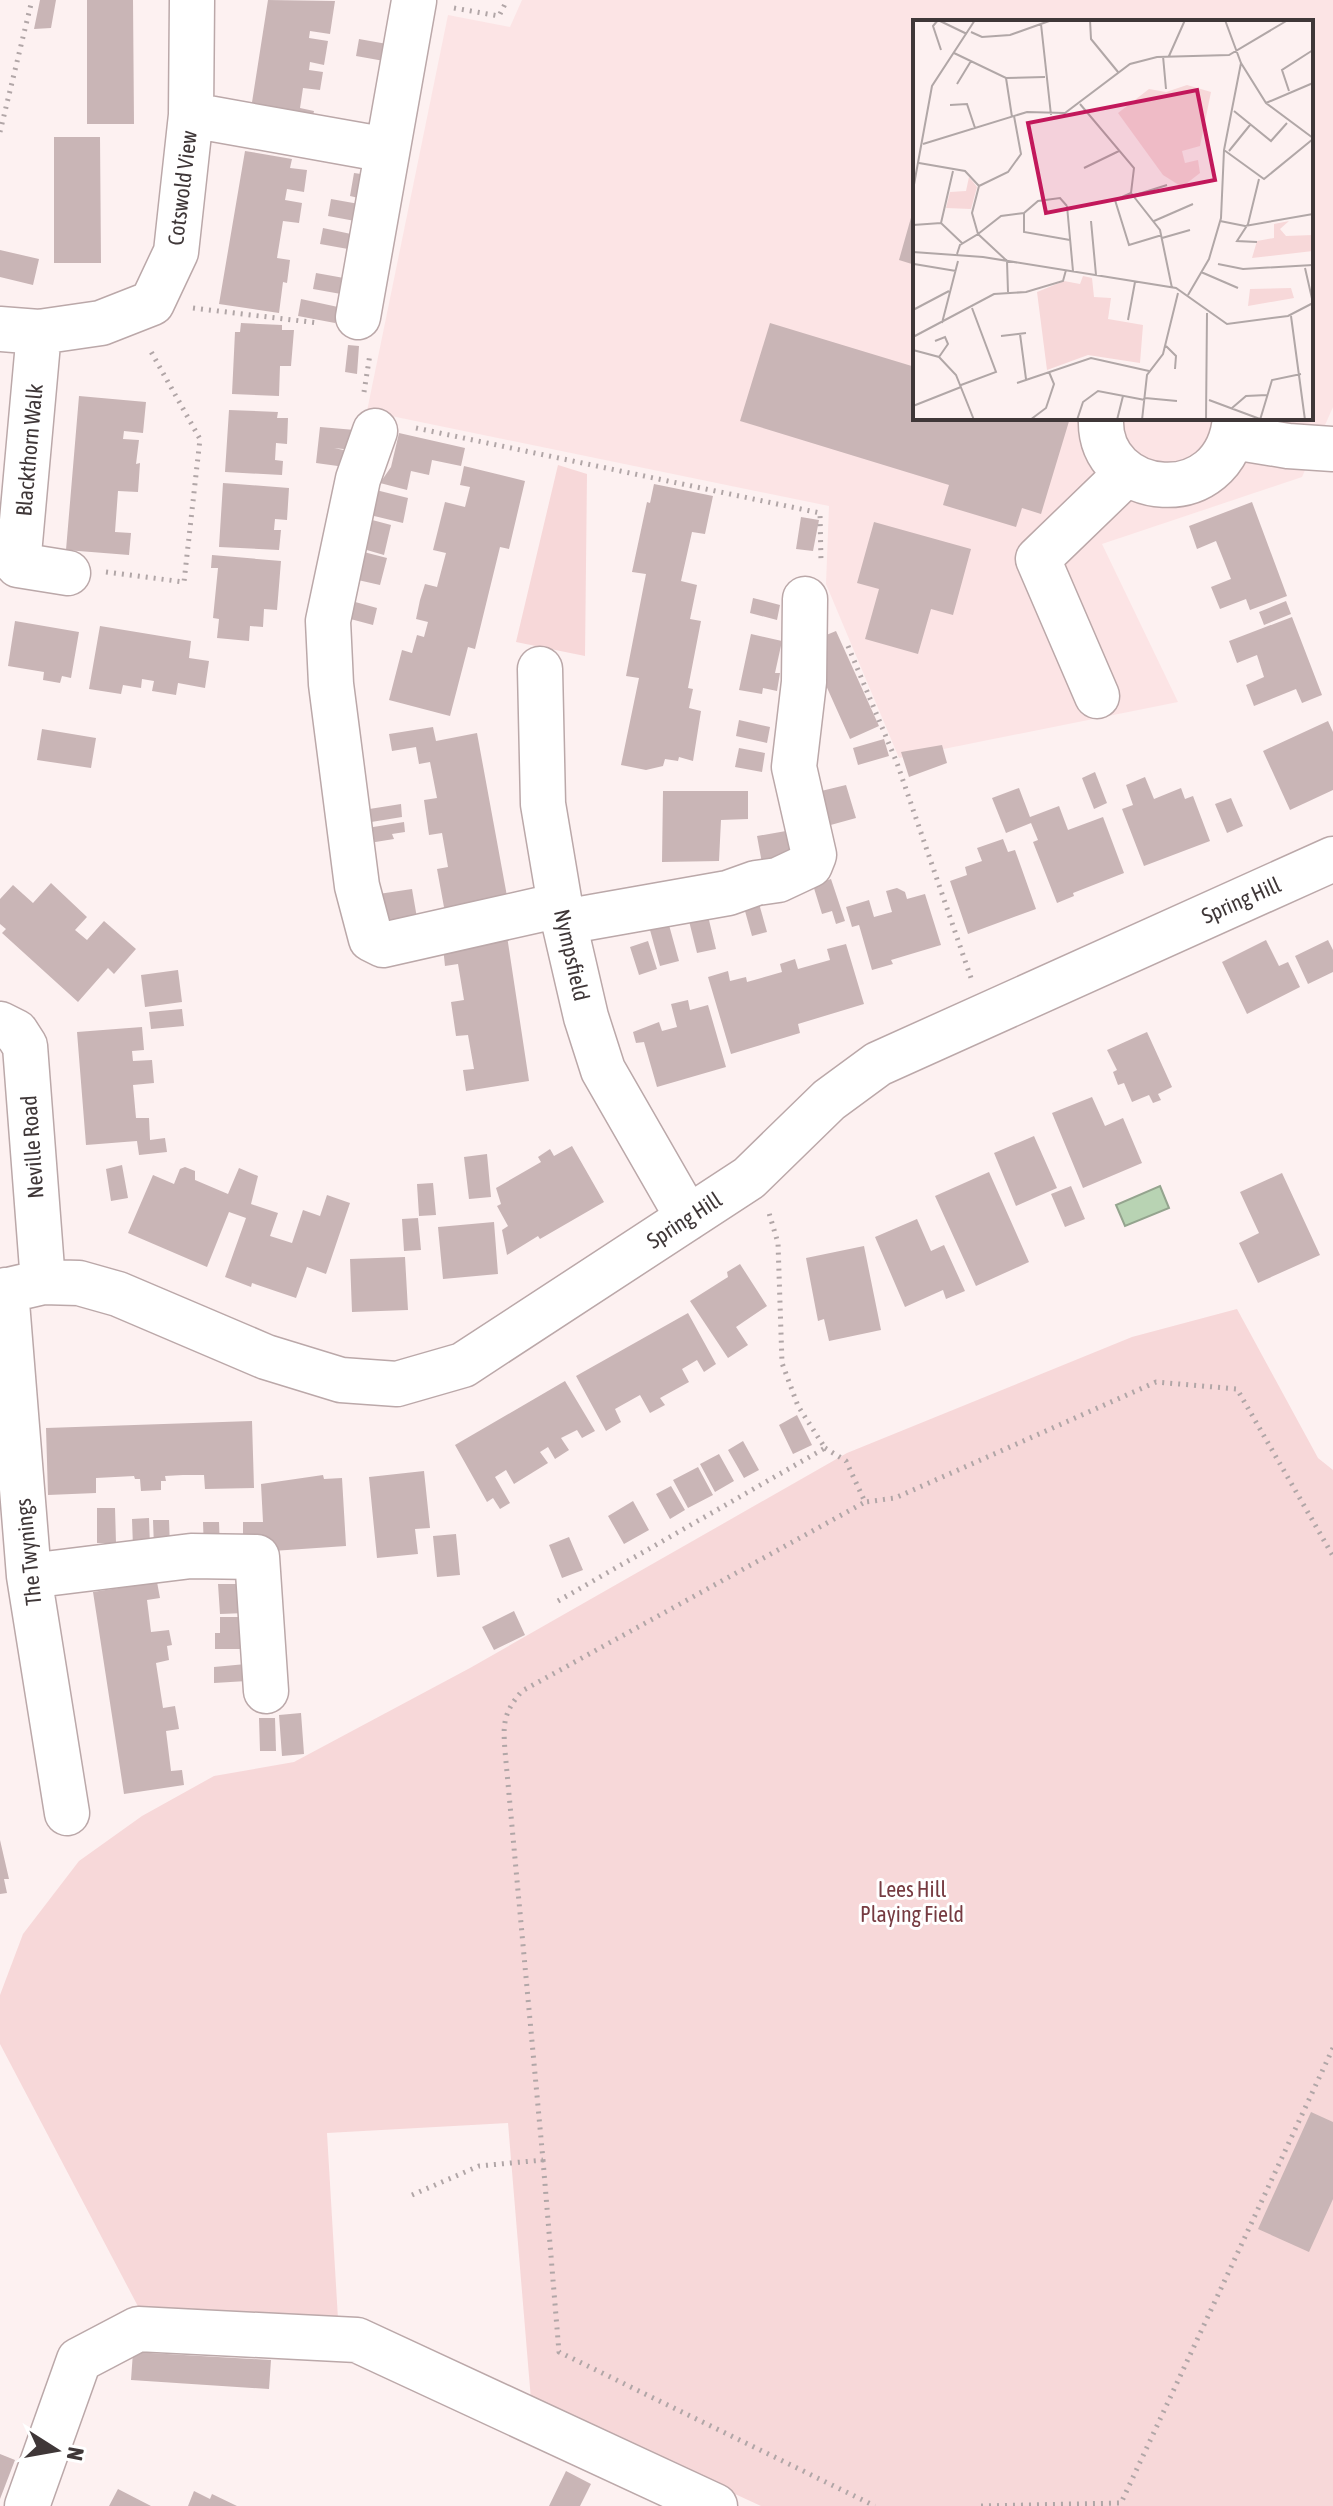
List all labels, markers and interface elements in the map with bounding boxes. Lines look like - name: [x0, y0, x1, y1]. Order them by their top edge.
- inset map: [913, 20, 1313, 420]
- street label: Cotswold View: [162, 129, 202, 247]
- street label: Blackthorn Walk: [10, 382, 48, 517]
- street label: Spring Hill: [1197, 871, 1285, 929]
- street label: Nympsfield: [549, 907, 595, 1003]
- street label: Neville Road: [15, 1095, 49, 1199]
- street label: Spring Hill: [642, 1186, 726, 1254]
- street label: The Twynings: [9, 1497, 47, 1607]
- park label: Lees Hill Playing Field: [860, 1876, 964, 1927]
- north arrow: [16, 2410, 96, 2490]
- text: N: [62, 2445, 90, 2463]

